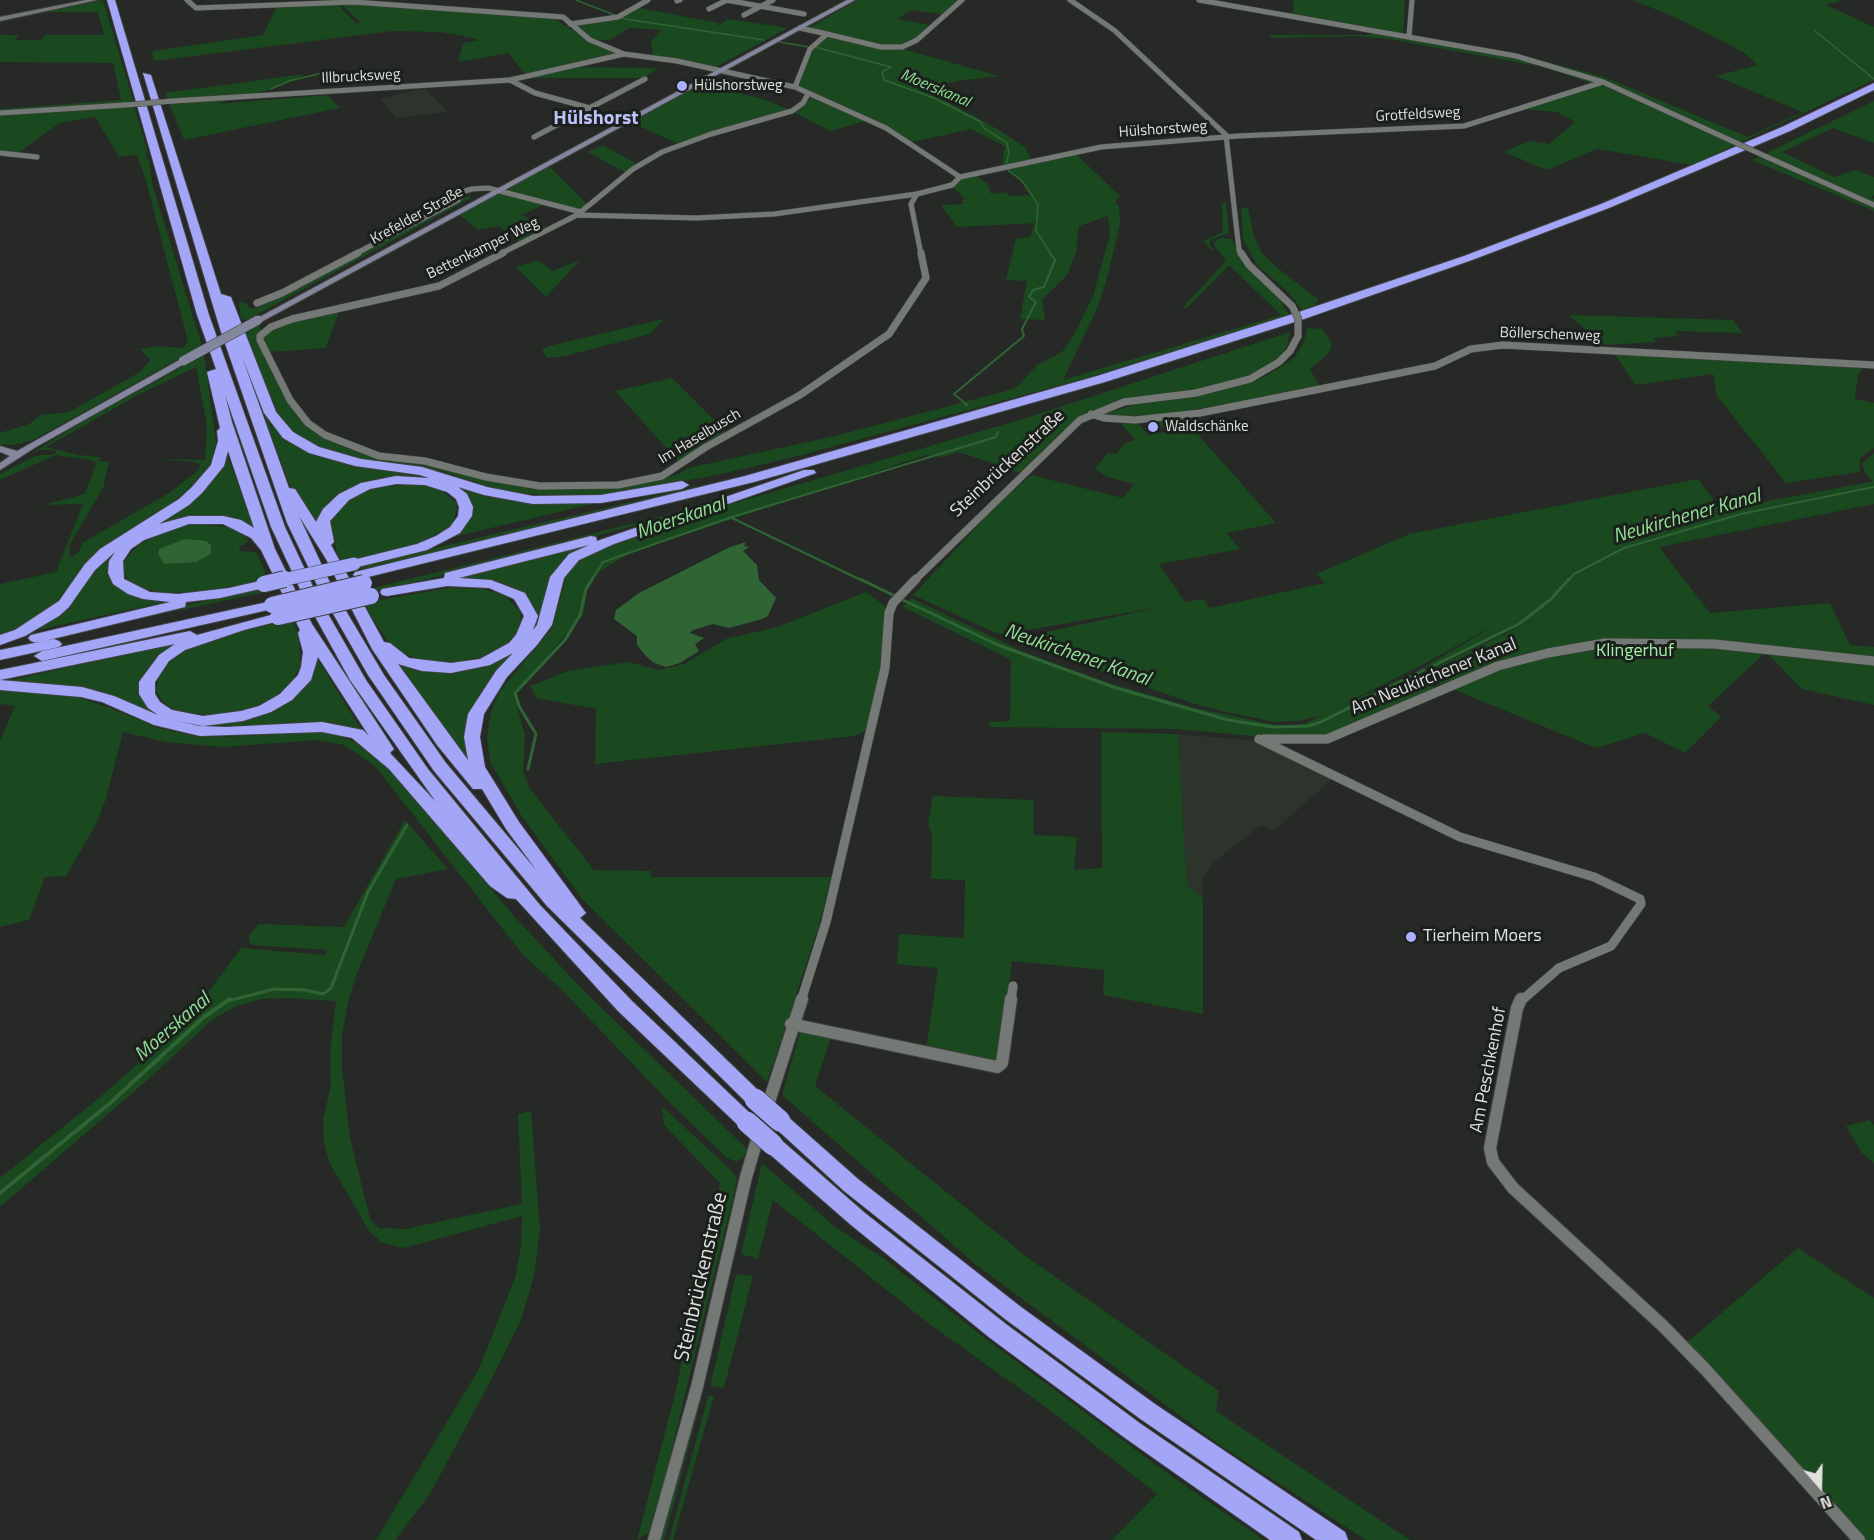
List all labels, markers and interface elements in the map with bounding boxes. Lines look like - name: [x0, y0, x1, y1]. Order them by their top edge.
- street label: Illbrucksweg: [321, 66, 401, 88]
- water label: Moerskanal: [897, 66, 973, 112]
- place label: Hülshorstweg: [694, 77, 783, 95]
- marker: Hülshorstweg: [675, 79, 689, 93]
- street label: Grotfeldsweg: [1375, 104, 1461, 126]
- district label: Hülshorst: [553, 107, 639, 131]
- street label: Hülshorstweg: [1118, 118, 1208, 142]
- street label: Krefelder Straße: [368, 183, 466, 249]
- street label: Bettenkamper Weg: [424, 214, 542, 284]
- street label: Böllerschenweg: [1499, 324, 1601, 346]
- street label: Im Haselbusch: [656, 405, 744, 469]
- street label: Steinbrückenstraße: [946, 406, 1070, 522]
- place label: Waldschänke: [1165, 418, 1249, 436]
- marker: Waldschänke: [1146, 420, 1160, 434]
- water label: Neukirchener Kanal: [1610, 484, 1764, 550]
- water label: Moerskanal: [633, 493, 729, 545]
- water label: Neukirchener Kanal: [1001, 620, 1153, 692]
- street label: Am Neukirchener Kanal: [1348, 634, 1520, 720]
- park label: Klingerhuf: [1596, 641, 1674, 663]
- place label: Tierheim Moers: [1423, 926, 1542, 948]
- marker: Tierheim Moers: [1404, 930, 1418, 944]
- water label: Moerskanal: [130, 989, 216, 1067]
- street label: Am Peschkenhof: [1466, 1005, 1512, 1135]
- street label: Steinbrückenstraße: [670, 1190, 734, 1364]
- north arrow: [1790, 1456, 1850, 1516]
- text: N: [1817, 1490, 1835, 1516]

